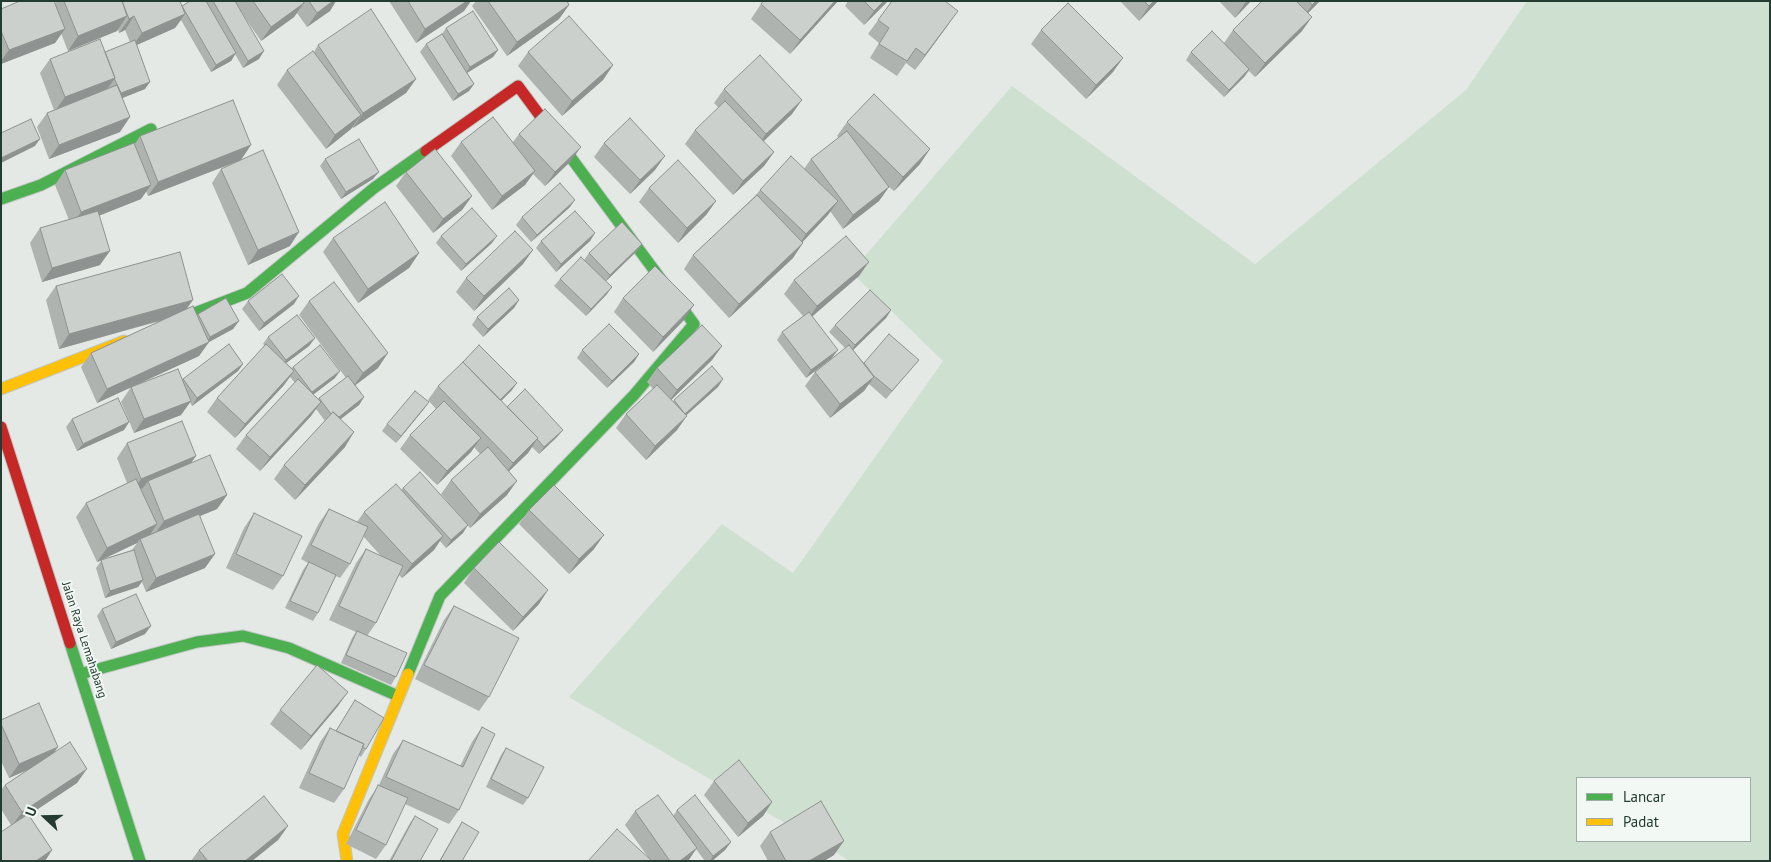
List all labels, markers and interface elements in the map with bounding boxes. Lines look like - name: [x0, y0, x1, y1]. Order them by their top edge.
- street label: Jalan Raya Lemahabang: [58, 580, 110, 700]
- legend: [1576, 777, 1751, 842]
- text: Lancar: [1623, 787, 1665, 806]
- north arrow: [20, 792, 70, 842]
- text: U: [21, 804, 41, 819]
- text: Padat: [1623, 812, 1659, 831]

